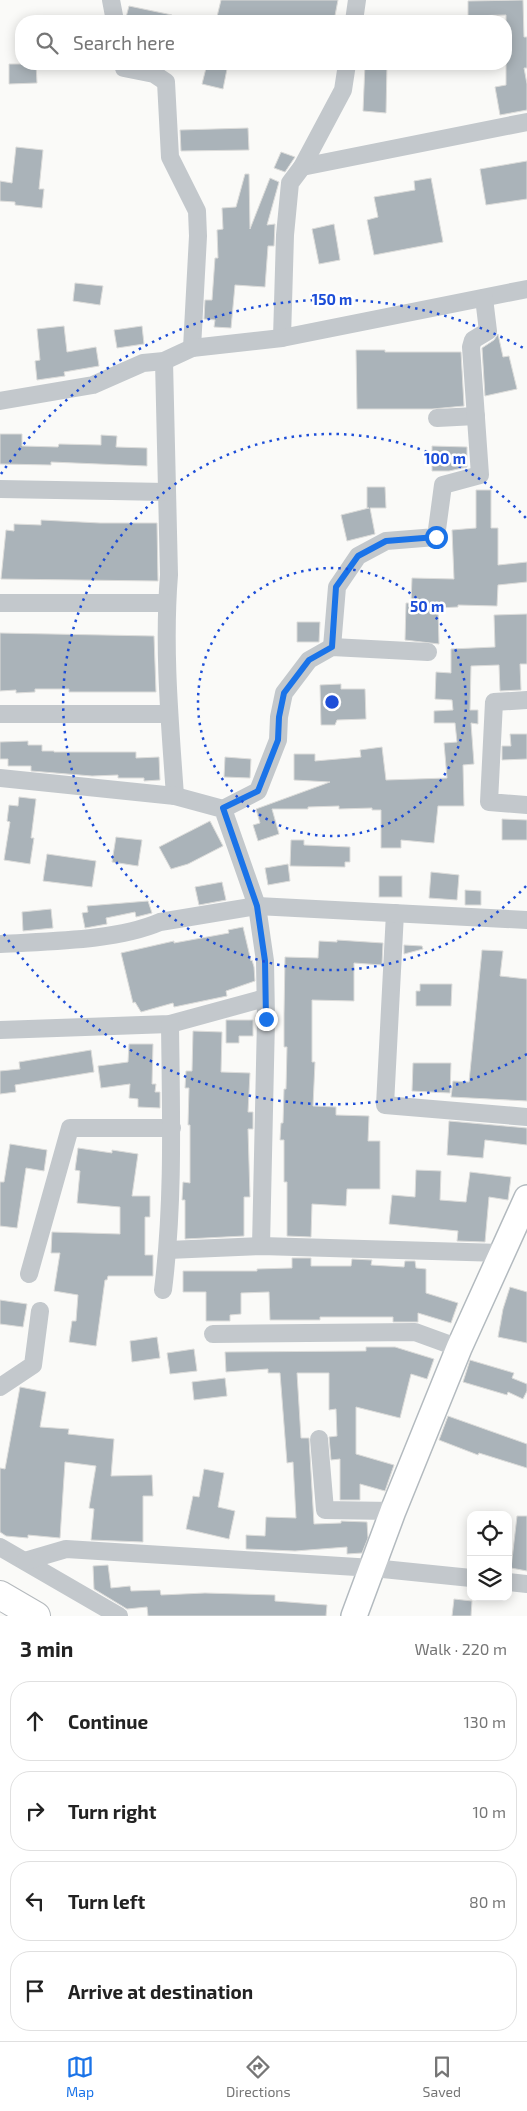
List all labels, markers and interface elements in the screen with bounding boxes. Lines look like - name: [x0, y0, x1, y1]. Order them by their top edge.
- search box: [15, 15, 512, 70]
- icon: search: [33, 29, 61, 57]
- text: Search here: [73, 31, 175, 54]
- text: 150 m: [312, 290, 352, 308]
- text: 100 m: [424, 449, 466, 467]
- route start: [425, 526, 448, 549]
- text: 50 m: [410, 597, 444, 615]
- centre of rings: [323, 693, 341, 711]
- route end: [255, 1008, 278, 1031]
- map controls: [467, 1511, 512, 1601]
- button: locate: [467, 1511, 512, 1556]
- button: layers: [467, 1556, 512, 1601]
- text: 3 min: [20, 1636, 73, 1661]
- text: Walk · 220 m: [414, 1639, 507, 1658]
- icon: ahead: [21, 1707, 49, 1735]
- text: Continue: [68, 1710, 148, 1733]
- text: 130 m: [464, 1712, 506, 1731]
- icon: right: [21, 1797, 49, 1825]
- text: Turn right: [68, 1800, 156, 1823]
- text: 10 m: [472, 1802, 506, 1821]
- icon: left: [21, 1887, 49, 1915]
- text: Turn left: [68, 1890, 145, 1913]
- text: 80 m: [469, 1892, 506, 1911]
- icon: arrive: [21, 1977, 49, 2005]
- text: Arrive at destination: [68, 1980, 253, 2003]
- tab: Map: [66, 2053, 94, 2100]
- tab: Directions: [226, 2053, 291, 2100]
- tab: Saved: [423, 2053, 461, 2100]

